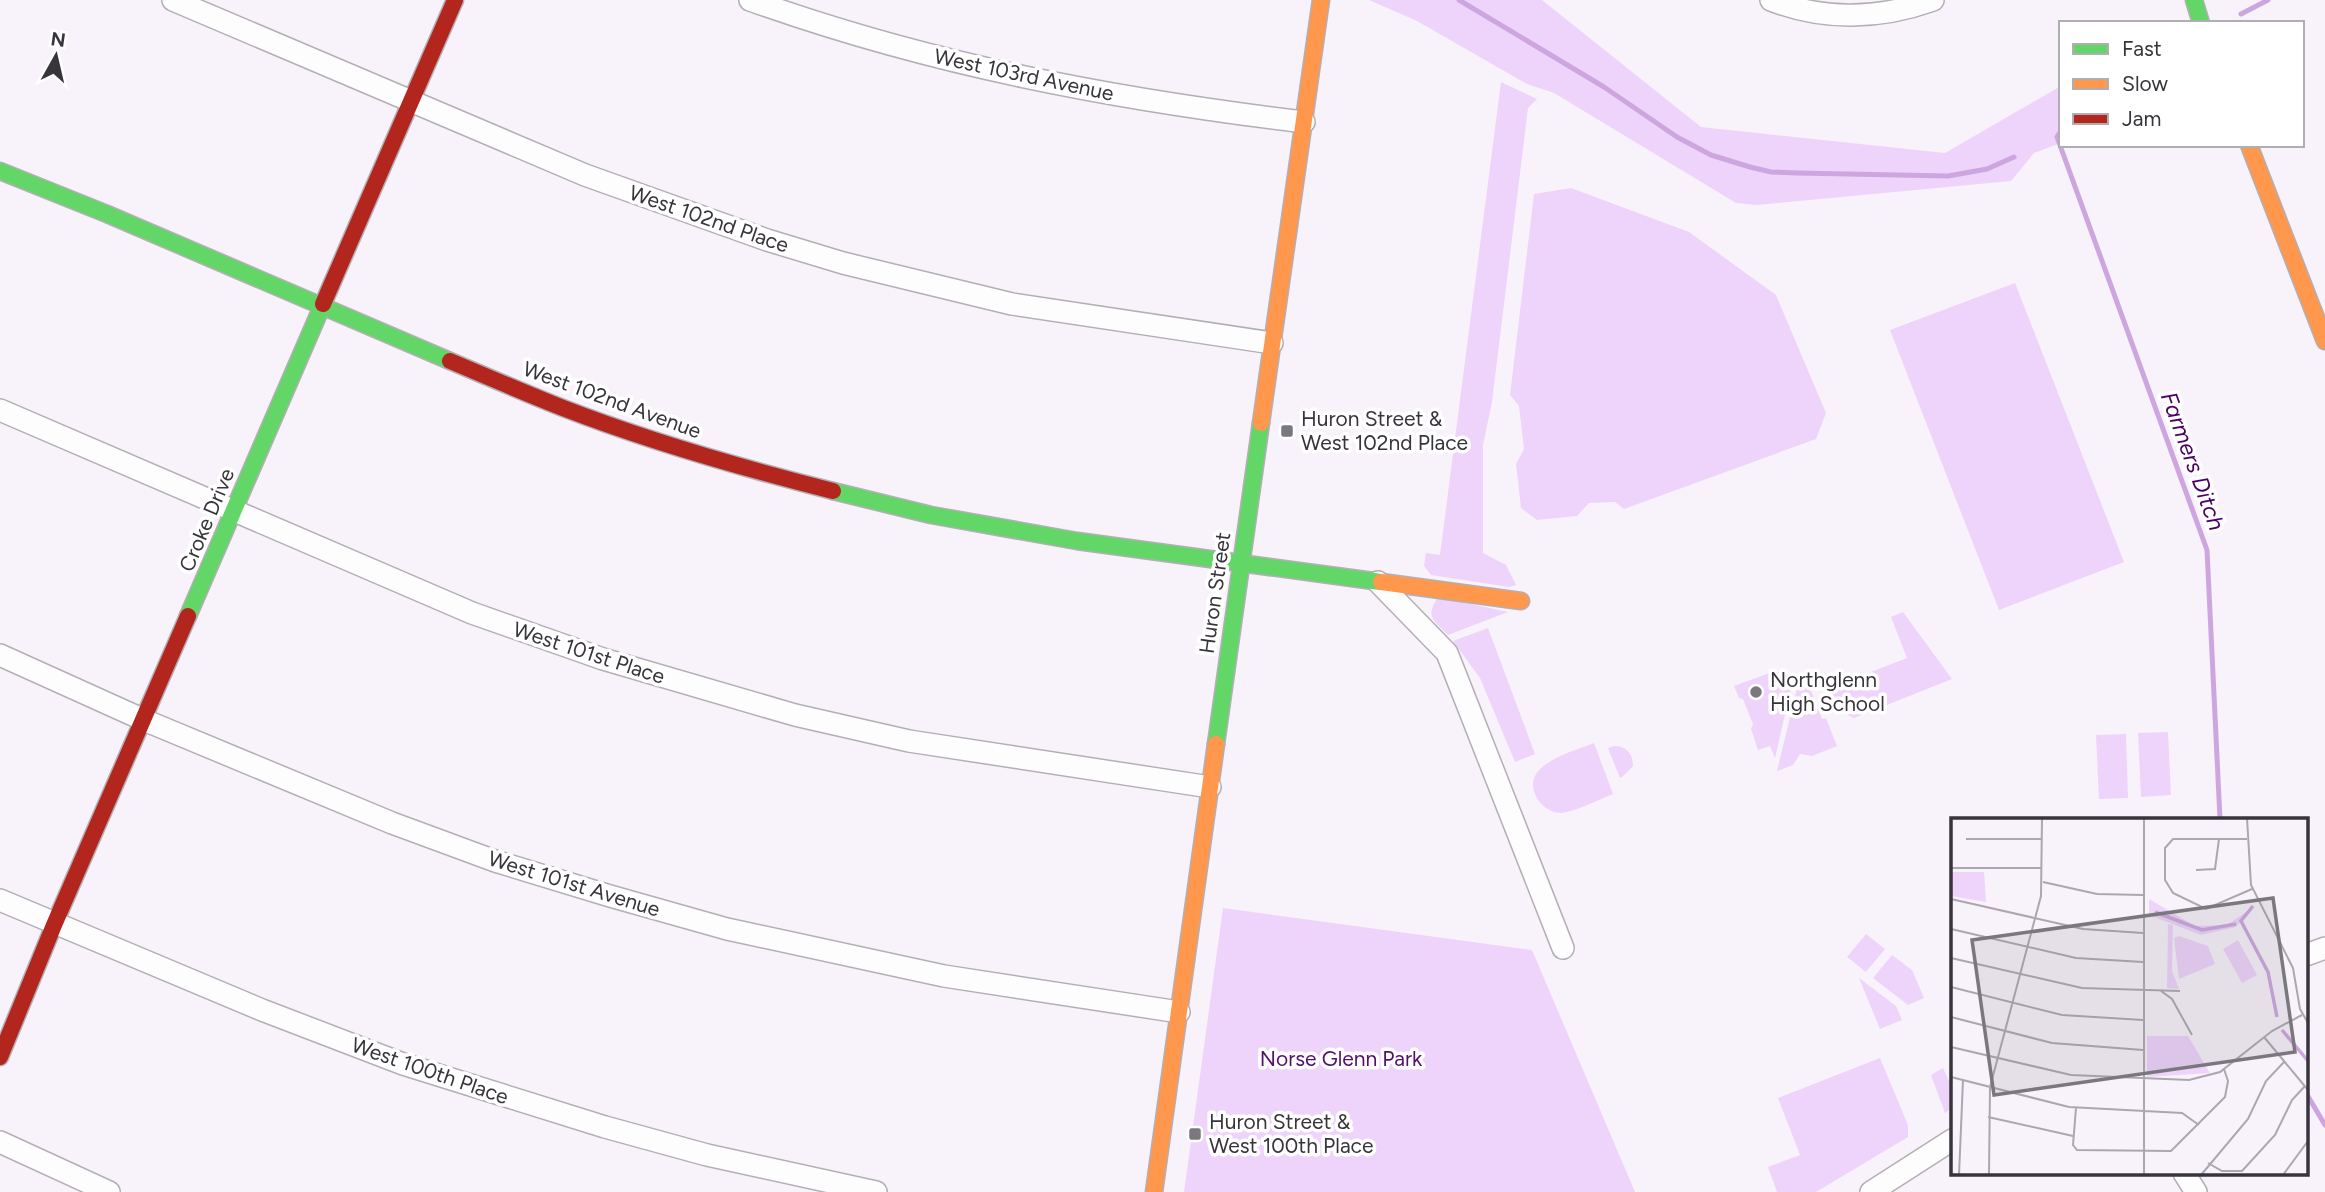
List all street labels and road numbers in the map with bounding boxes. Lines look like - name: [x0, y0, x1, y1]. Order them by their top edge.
- street label: West 103rd Avenue: [932, 43, 1116, 106]
- street label: West 102nd Place: [626, 180, 792, 258]
- street label: West 102nd Avenue: [520, 356, 705, 443]
- street label: Croke Drive: [174, 464, 239, 575]
- street label: Huron Street: [1194, 530, 1235, 655]
- street label: West 101st Place: [510, 616, 668, 689]
- street label: West 101st Avenue: [485, 845, 663, 922]
- street label: West 100th Place: [348, 1032, 512, 1109]

